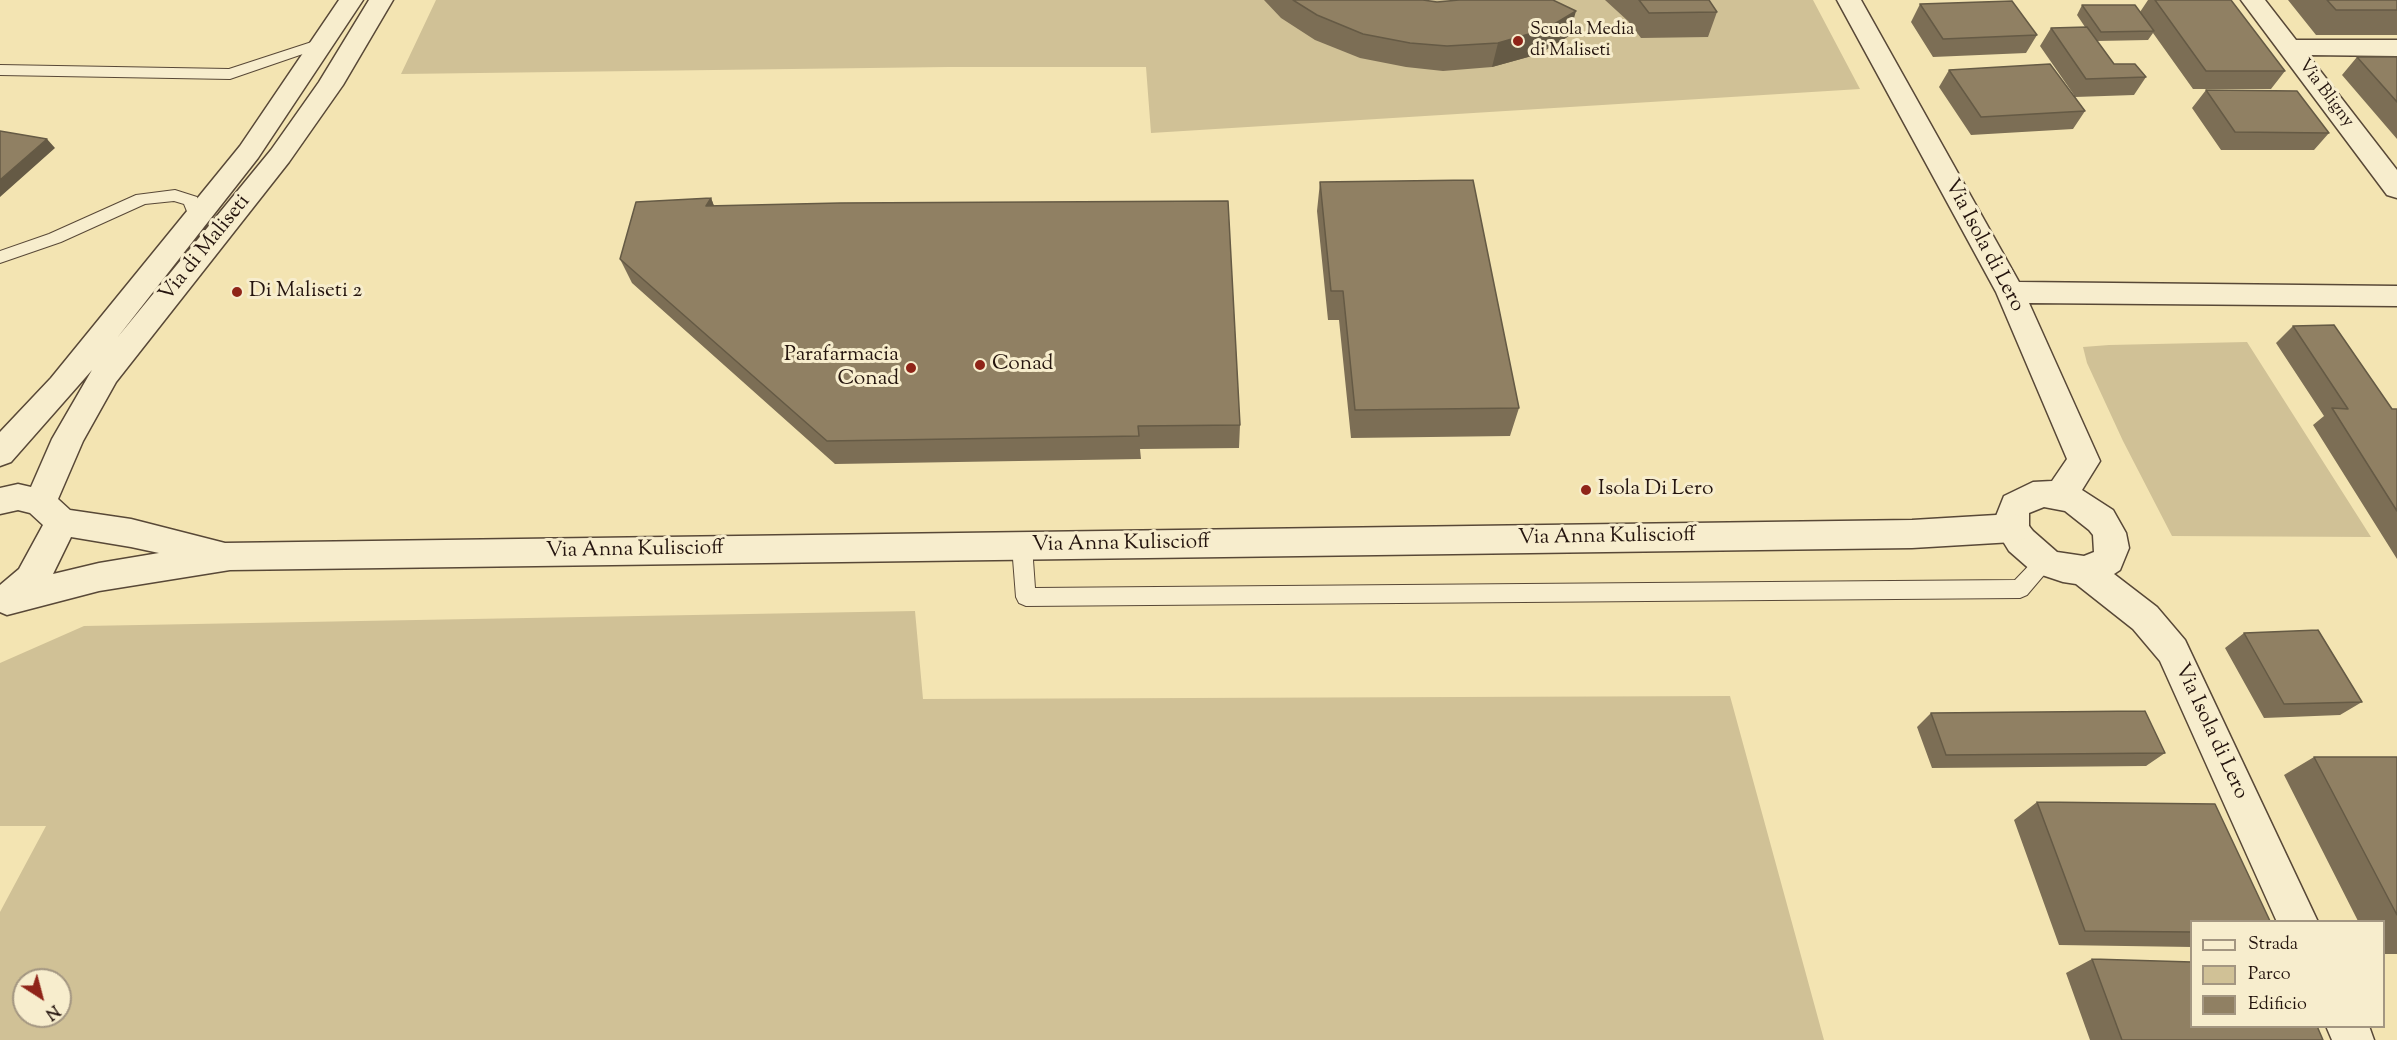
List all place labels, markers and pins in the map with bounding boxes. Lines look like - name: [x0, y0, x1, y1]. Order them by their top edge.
- place label: Scuola Media di Maliseti: [1530, 20, 1634, 63]
- marker: Scuola Media di Maliseti: [1511, 34, 1525, 48]
- place label: Di Maliseti 2: [249, 279, 362, 305]
- marker: Di Maliseti 2: [230, 285, 244, 299]
- place label: Parafarmacia Conad: [784, 343, 899, 393]
- place label: Conad: [992, 352, 1053, 378]
- marker: Conad: [973, 358, 987, 372]
- marker: Parafarmacia Conad: [904, 361, 918, 375]
- place label: Isola Di Lero: [1598, 477, 1713, 503]
- marker: Isola Di Lero: [1579, 483, 1593, 497]

